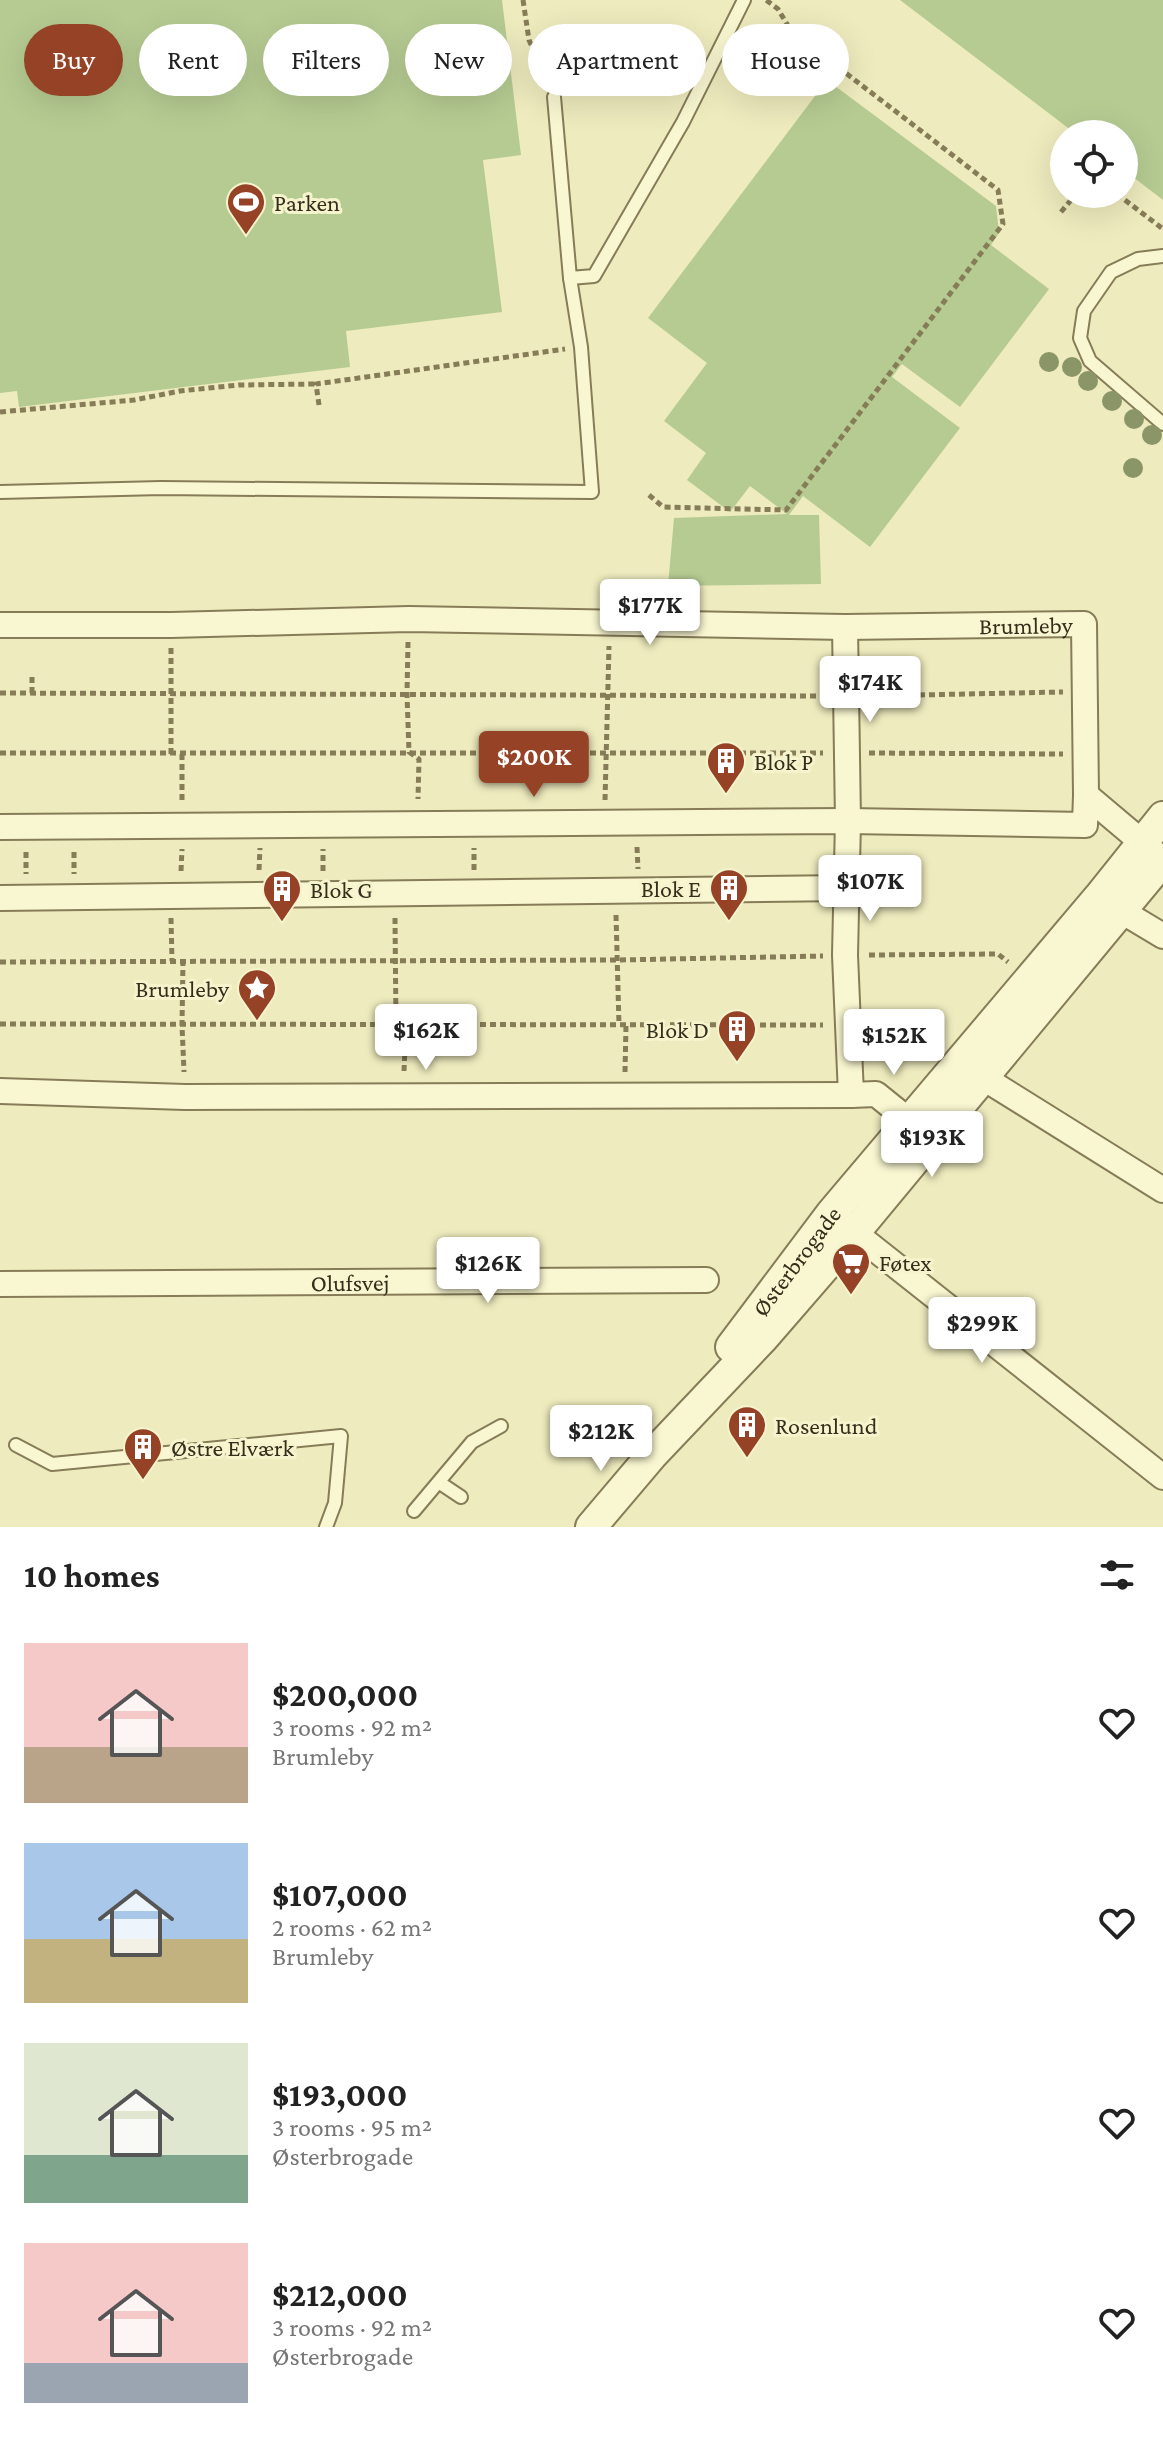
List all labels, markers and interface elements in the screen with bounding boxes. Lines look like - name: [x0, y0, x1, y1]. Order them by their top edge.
- chip: Buy: [24, 24, 123, 96]
- chip: Rent: [139, 24, 247, 96]
- chip: Filters: [263, 24, 389, 96]
- chip: New: [405, 24, 512, 96]
- chip: Apartment: [528, 24, 706, 96]
- chip: House: [722, 24, 849, 96]
- map controls: [1050, 120, 1138, 208]
- button: locate: [1050, 120, 1138, 208]
- sports icon: Parken: [225, 181, 267, 236]
- place label: Parken: [274, 189, 340, 216]
- pin: $177K: [594, 579, 706, 647]
- text: $177K: [618, 590, 682, 619]
- street label: Brumleby: [979, 611, 1074, 639]
- pin: $174K: [814, 656, 926, 724]
- text: $174K: [838, 667, 902, 696]
- pin: $200K: [478, 731, 590, 799]
- building icon: Blok P: [705, 740, 747, 795]
- text: $200K: [497, 742, 571, 771]
- place label: Blok P: [754, 748, 813, 775]
- pin: $107K: [814, 855, 926, 923]
- text: $107K: [836, 866, 904, 895]
- building icon: Blok E: [708, 867, 750, 922]
- building icon: Blok G: [261, 868, 303, 923]
- place label: Blok E: [641, 875, 701, 902]
- place label: Blok G: [310, 876, 372, 903]
- place icon: Brumleby: [236, 967, 278, 1022]
- place label: Brumleby: [135, 975, 230, 1002]
- pin: $162K: [370, 1004, 482, 1072]
- building icon: Blok D: [716, 1008, 758, 1063]
- pin: $152K: [838, 1009, 950, 1077]
- text: $162K: [393, 1015, 459, 1044]
- place label: Blok D: [646, 1016, 709, 1043]
- text: $152K: [862, 1020, 926, 1049]
- pin: $193K: [876, 1111, 988, 1179]
- text: $193K: [899, 1122, 965, 1151]
- street label: Østerbrogade: [746, 1200, 846, 1321]
- pin: $126K: [432, 1237, 544, 1305]
- supermarket icon: Føtex: [830, 1241, 872, 1296]
- text: $126K: [455, 1248, 521, 1277]
- place label: Føtex: [879, 1249, 932, 1276]
- street label: Olufsvej: [311, 1268, 389, 1296]
- pin: $299K: [926, 1297, 1038, 1365]
- text: $299K: [946, 1308, 1018, 1337]
- building icon: Rosenlund: [726, 1404, 768, 1459]
- pin: $212K: [545, 1405, 657, 1473]
- place label: Rosenlund: [775, 1412, 878, 1439]
- text: $212K: [568, 1416, 634, 1445]
- building icon: Østre Elværk: [122, 1426, 164, 1481]
- place label: Østre Elværk: [171, 1434, 294, 1461]
- icon: filters: [1095, 1553, 1139, 1597]
- text: 10 homes: [24, 1557, 160, 1594]
- icon: home: [88, 1675, 184, 1771]
- text: $200,000: [272, 1676, 418, 1713]
- icon: heart: [1095, 1701, 1139, 1745]
- text: 3 rooms · 92 m²: [272, 1713, 432, 1742]
- text: Brumleby: [272, 1742, 374, 1771]
- icon: home: [88, 1875, 184, 1971]
- text: $107,000: [272, 1876, 408, 1913]
- icon: heart: [1095, 1901, 1139, 1945]
- text: 2 rooms · 62 m²: [272, 1913, 432, 1942]
- text: Brumleby: [272, 1942, 374, 1971]
- icon: home: [88, 2075, 184, 2171]
- text: $193,000: [272, 2076, 407, 2113]
- icon: heart: [1095, 2101, 1139, 2145]
- text: 3 rooms · 95 m²: [272, 2113, 432, 2142]
- text: Østerbrogade: [272, 2142, 413, 2171]
- icon: home: [88, 2275, 184, 2371]
- text: $212,000: [272, 2276, 408, 2313]
- icon: heart: [1095, 2301, 1139, 2345]
- text: 3 rooms · 92 m²: [272, 2313, 432, 2342]
- text: Østerbrogade: [272, 2342, 413, 2371]

